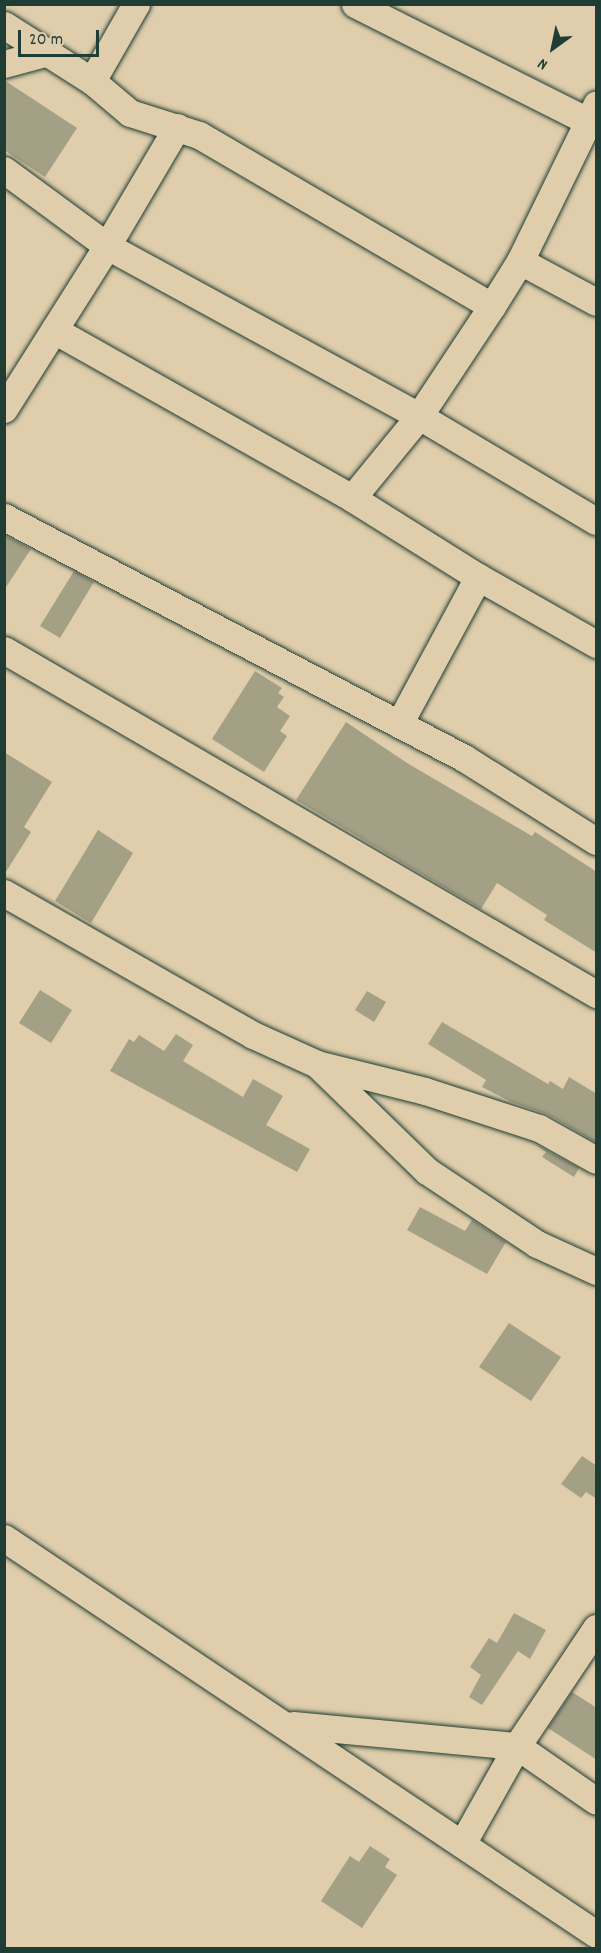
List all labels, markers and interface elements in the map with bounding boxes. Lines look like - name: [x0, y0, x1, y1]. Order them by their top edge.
- scale bar: [21, 18, 102, 56]
- north arrow: [523, 18, 583, 78]
- text: 20 m: [29, 28, 63, 53]
- text: N: [533, 52, 553, 75]

